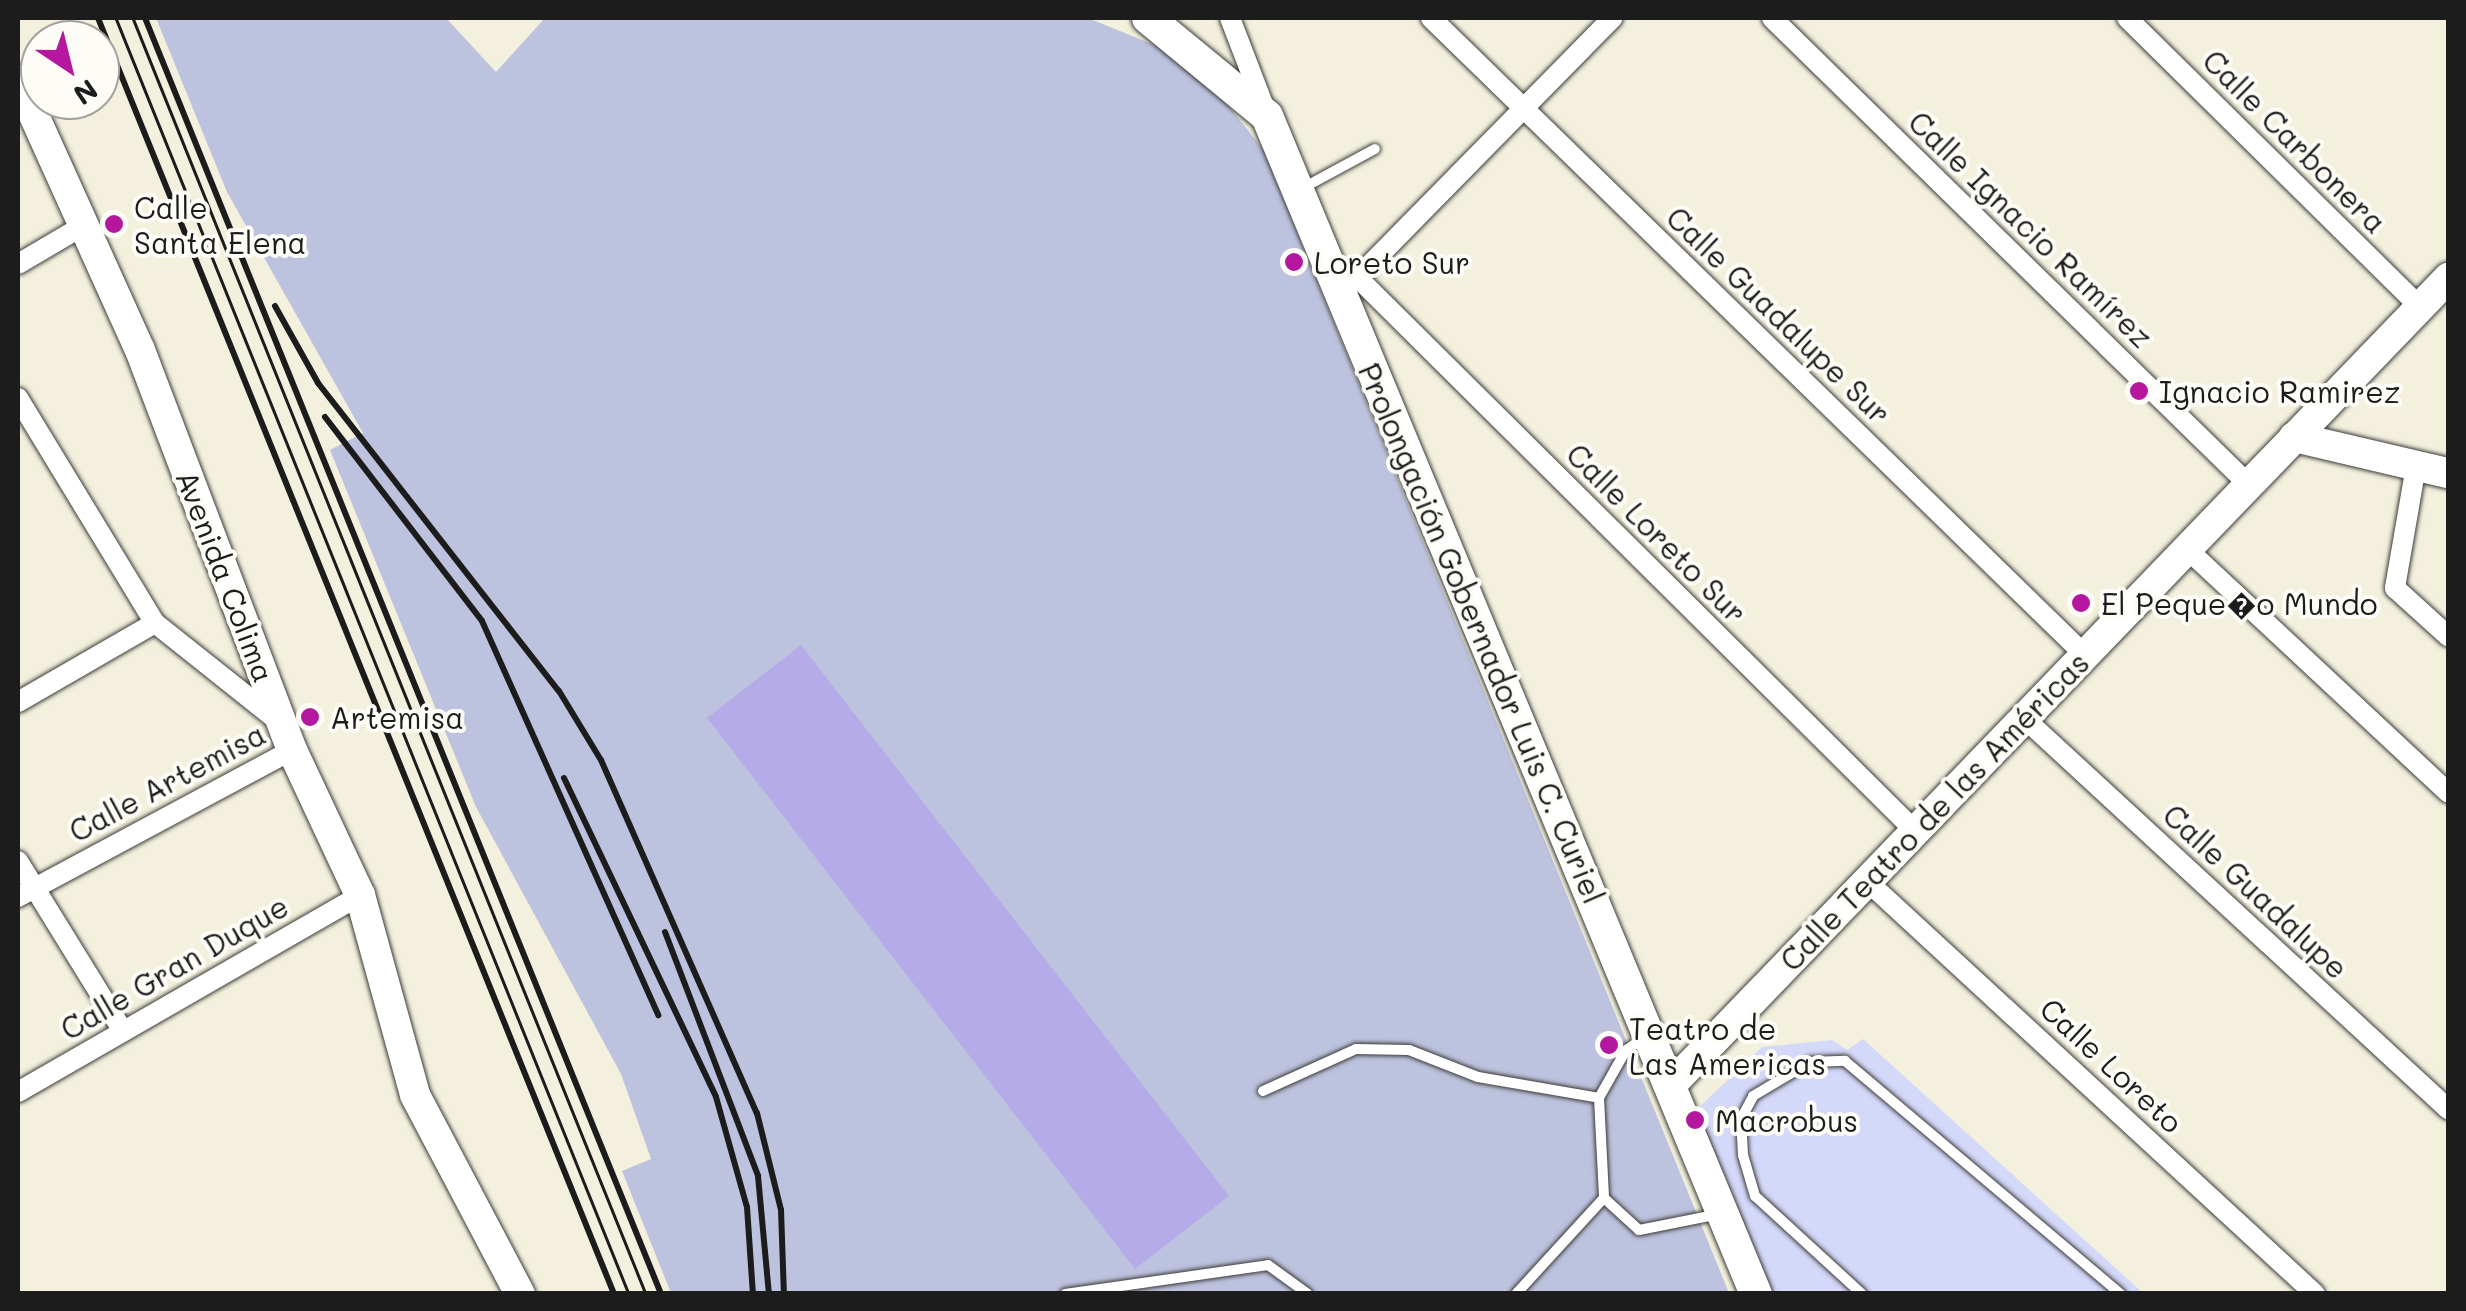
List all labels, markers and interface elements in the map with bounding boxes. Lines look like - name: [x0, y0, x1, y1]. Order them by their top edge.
- north arrow: [20, 20, 120, 120]
- street label: Calle Carbonera: [2196, 42, 2394, 240]
- text: N: [67, 72, 105, 114]
- street label: Calle Ignacio Ramírez: [1902, 103, 2160, 355]
- place label: Calle Santa Elena: [134, 189, 306, 260]
- street label: Calle Guadalupe Sur: [1660, 199, 1898, 431]
- marker: Calle Santa Elena: [103, 213, 125, 235]
- place label: Loreto Sur: [1314, 244, 1470, 280]
- marker: Loreto Sur: [1283, 251, 1305, 273]
- street label: Prolongación Gobernador Luis C. Curiel: [1351, 358, 1613, 908]
- place label: Ignacio Ramirez: [2159, 373, 2400, 409]
- marker: Ignacio Ramirez: [2128, 380, 2150, 402]
- street label: Calle Loreto Sur: [1560, 436, 1754, 630]
- street label: Avenida Colima: [169, 465, 283, 687]
- place label: El Peque�o Mundo: [2101, 585, 2378, 621]
- marker: El Peque�o Mundo: [2070, 592, 2092, 614]
- street label: Calle Teatro de las Américas: [1772, 644, 2096, 978]
- place label: Artemisa: [330, 699, 464, 735]
- marker: Artemisa: [299, 706, 321, 728]
- street label: Calle Artemisa: [63, 715, 271, 849]
- street label: Calle Guadalupe: [2156, 796, 2356, 986]
- street label: Calle Gran Duque: [54, 887, 294, 1047]
- street label: Calle Loreto: [2033, 990, 2191, 1140]
- place label: Teatro de Las Americas: [1629, 1010, 1826, 1080]
- marker: Teatro de Las Americas: [1598, 1034, 1620, 1056]
- place label: Macrobus: [1715, 1102, 1858, 1138]
- marker: Macrobus: [1684, 1109, 1706, 1131]

